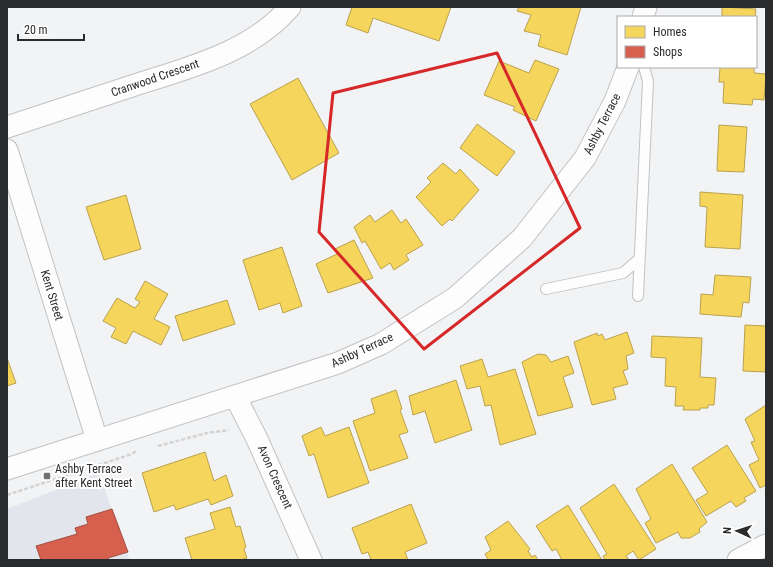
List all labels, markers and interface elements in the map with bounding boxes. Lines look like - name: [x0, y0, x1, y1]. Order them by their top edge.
- scale bar: [18, 16, 84, 42]
- legend: [617, 16, 757, 68]
- text: 20 m: [24, 23, 48, 37]
- text: Homes: [653, 25, 687, 39]
- text: Shops: [653, 45, 682, 59]
- street label: Cranwood Crescent: [109, 56, 201, 100]
- street label: Ashby Terrace: [581, 91, 624, 157]
- street label: Kent Street: [38, 268, 66, 322]
- street label: Ashby Terrace: [329, 329, 396, 370]
- street label: Avon Crescent: [255, 443, 295, 511]
- place label: Ashby Terrace after Kent Street: [55, 462, 133, 490]
- marker: Ashby Terrace after Kent Street: [42, 471, 52, 481]
- north arrow: [717, 511, 757, 551]
- text: N: [721, 527, 734, 534]

